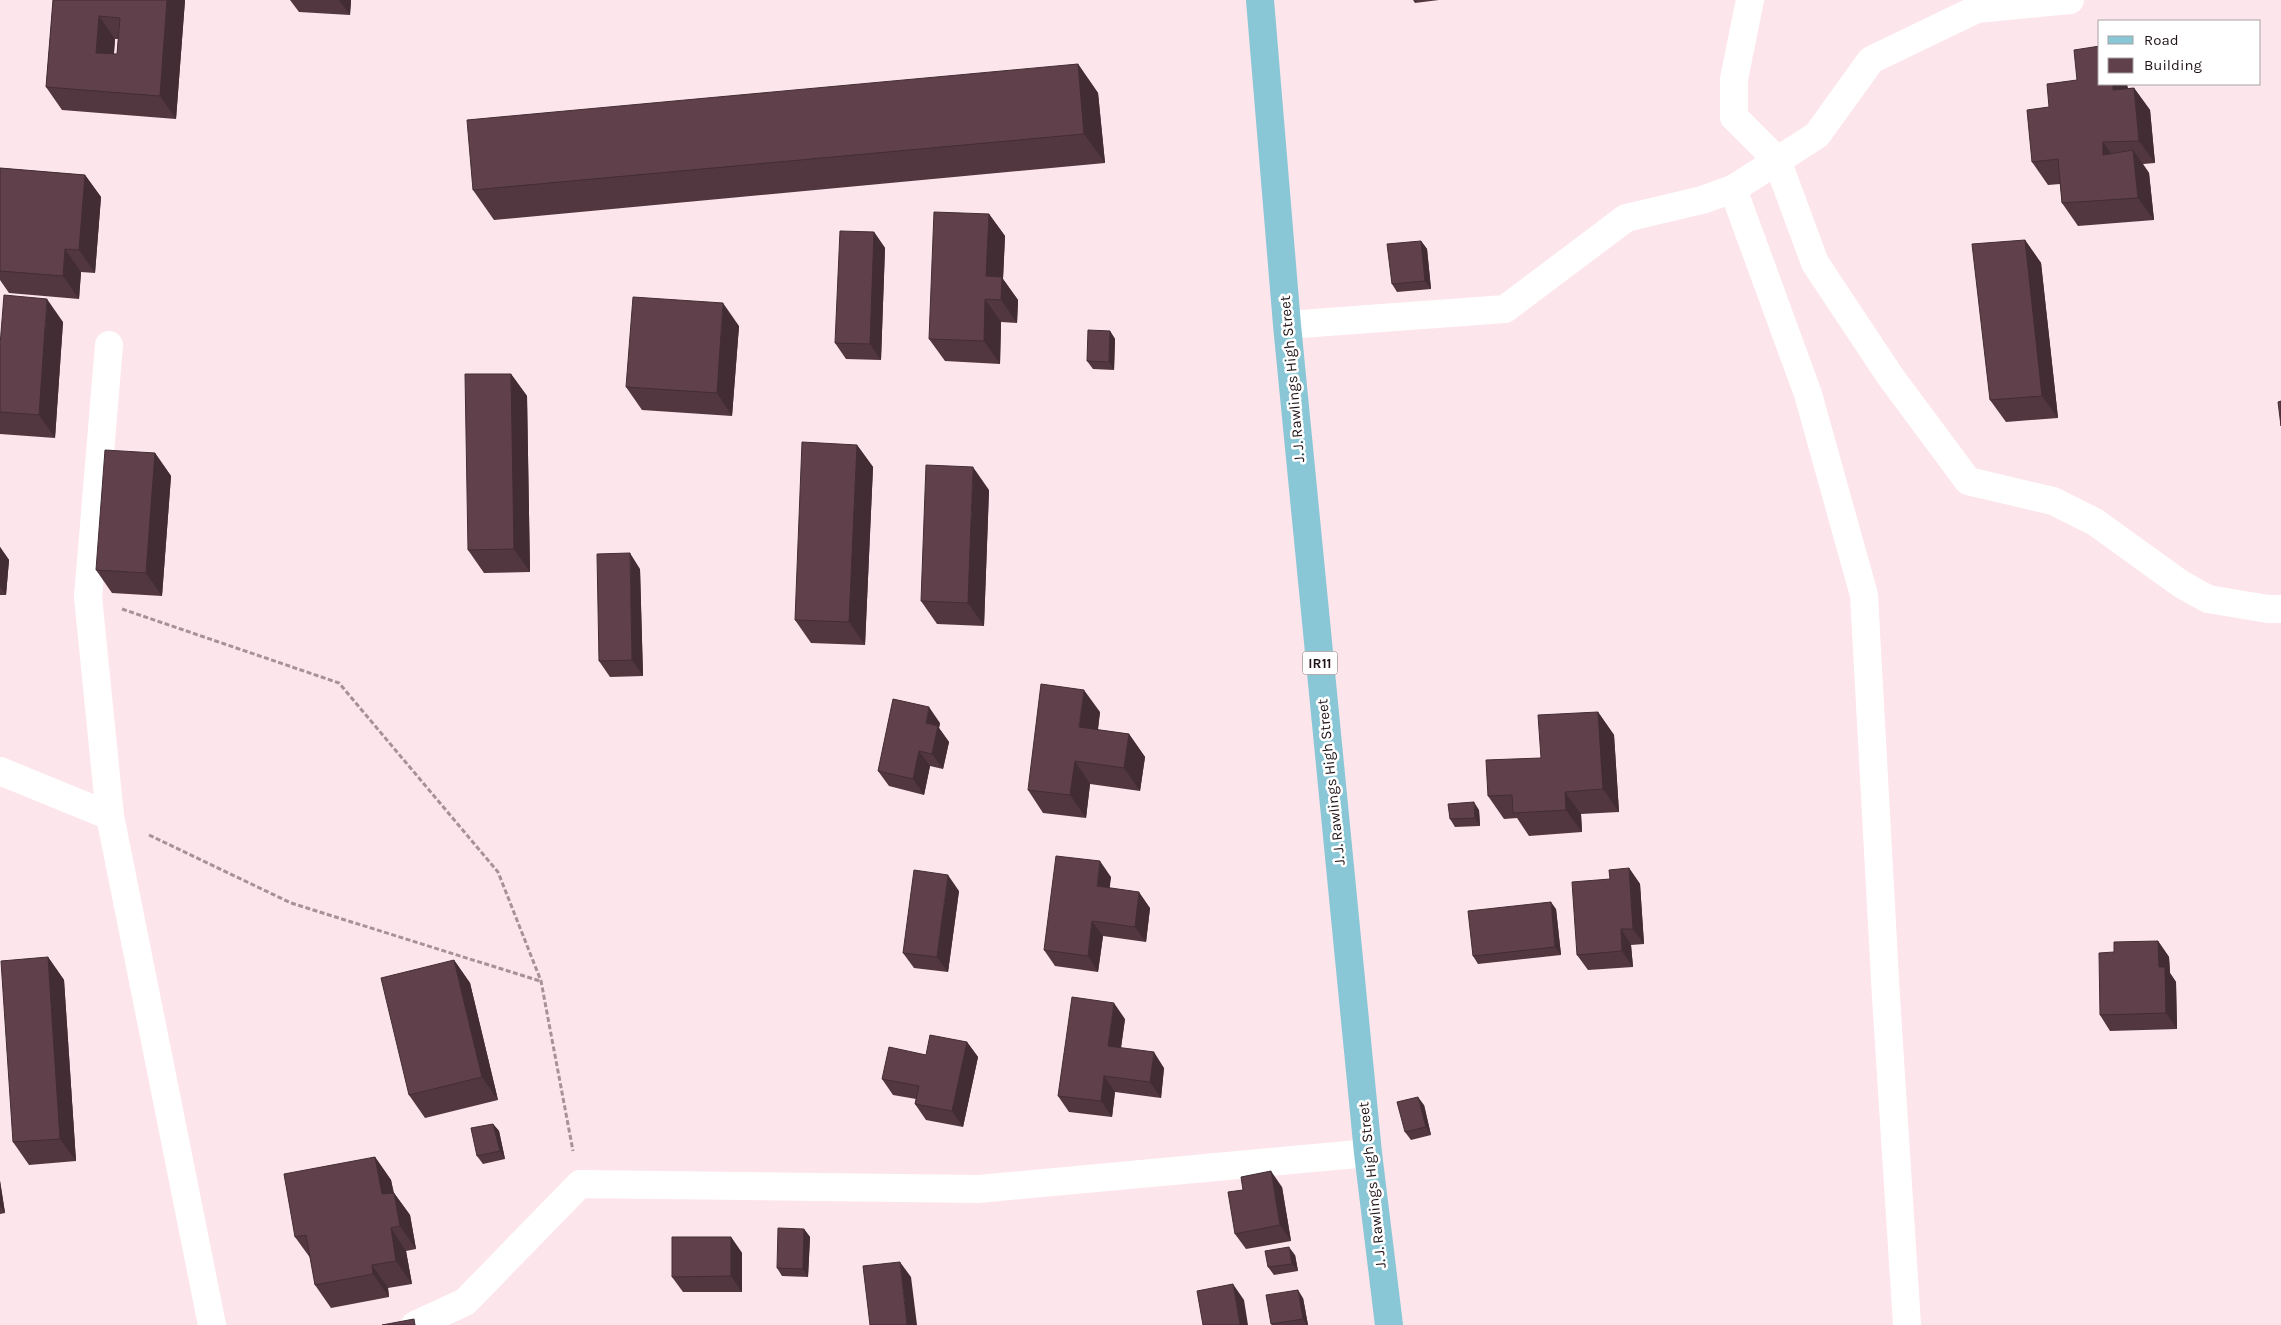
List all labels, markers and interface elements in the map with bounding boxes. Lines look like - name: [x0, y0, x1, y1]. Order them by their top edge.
- legend: [2098, 20, 2261, 85]
- text: Road: [2144, 31, 2179, 49]
- text: Building: [2144, 56, 2202, 74]
- street label: J. J. Rawlings High Street: [1276, 295, 1308, 463]
- road number: IR11: [1302, 651, 1338, 674]
- street label: J. J. Rawlings High Street: [1313, 698, 1349, 866]
- street label: J. J. Rawlings High Street: [1354, 1101, 1390, 1269]

